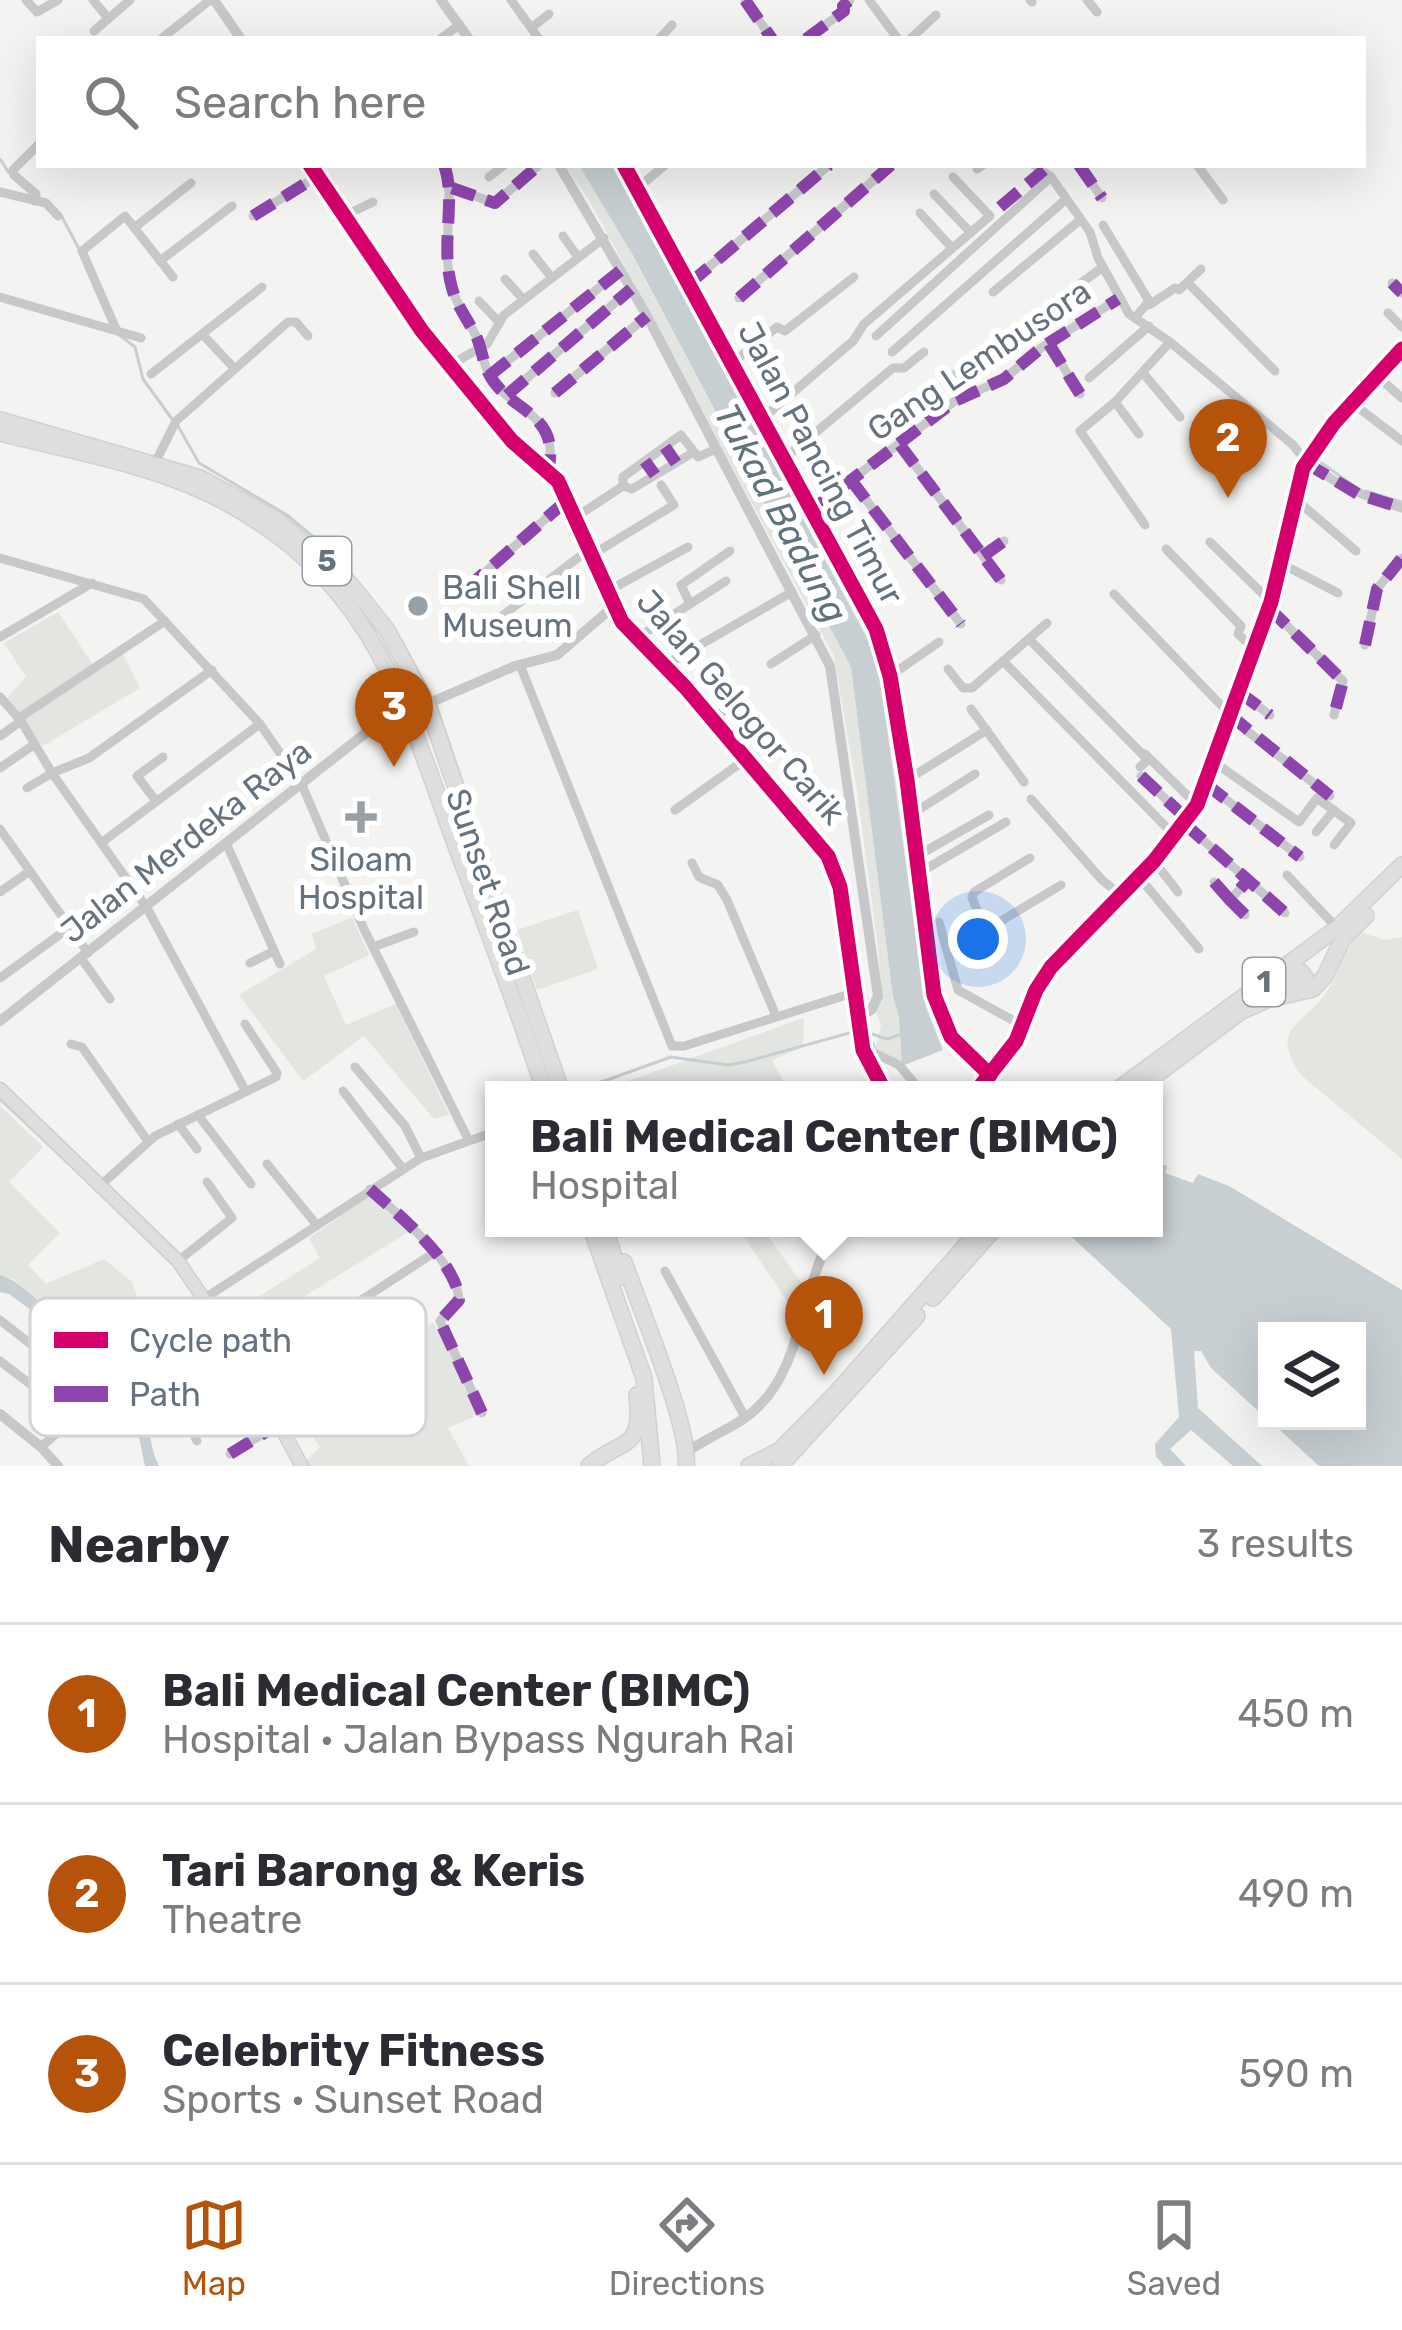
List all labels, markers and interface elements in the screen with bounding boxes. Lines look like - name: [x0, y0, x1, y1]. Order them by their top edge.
- search box: [36, 36, 1366, 168]
- icon: search: [78, 69, 144, 135]
- text: Search here: [174, 76, 426, 129]
- street label: Gang Lembusora: [860, 271, 1098, 449]
- street label: Jalan Pancing Timur: [730, 315, 912, 611]
- water label: Tukad Badung: [705, 396, 857, 630]
- pin: 2: [1189, 399, 1267, 498]
- road number: 5: [303, 537, 351, 585]
- place label: Bali Shell Museum: [442, 568, 582, 645]
- street label: Jalan Gelogor Carik: [629, 582, 853, 832]
- marker: Bali Shell Museum: [405, 593, 431, 619]
- pin: 3: [355, 668, 433, 767]
- street label: Jalan Merdeka Raya: [53, 731, 319, 951]
- street label: Sunset Road: [438, 784, 538, 980]
- marker: Siloam Hospital: [345, 801, 377, 833]
- place label: Siloam Hospital: [298, 840, 424, 917]
- your location: [948, 909, 1008, 969]
- road number: 1: [1243, 958, 1285, 1006]
- popup: [485, 1081, 1163, 1237]
- text: Bali Medical Center (BIMC): [530, 1110, 1118, 1163]
- text: Hospital: [530, 1163, 679, 1209]
- pin: 1: [785, 1276, 863, 1375]
- legend: [30, 1298, 426, 1436]
- text: Cycle path: [129, 1321, 292, 1360]
- map controls: [1258, 1322, 1366, 1430]
- button: layers: [1258, 1322, 1366, 1430]
- text: Path: [129, 1375, 201, 1414]
- text: Nearby: [48, 1514, 230, 1575]
- text: 3 results: [1197, 1521, 1354, 1567]
- text: Bali Medical Center (BIMC): [162, 1664, 750, 1717]
- text: 1: [77, 1691, 97, 1737]
- text: 450 m: [1238, 1691, 1354, 1737]
- text: Hospital · Jalan Bypass Ngurah Rai: [162, 1717, 795, 1763]
- text: Tari Barong & Keris: [162, 1844, 585, 1897]
- text: 2: [74, 1871, 100, 1917]
- text: 490 m: [1238, 1871, 1354, 1917]
- text: Theatre: [162, 1897, 302, 1943]
- text: Celebrity Fitness: [162, 2024, 545, 2077]
- text: 3: [74, 2051, 100, 2097]
- text: 590 m: [1239, 2051, 1354, 2097]
- text: Sports · Sunset Road: [162, 2077, 544, 2123]
- tab: Map: [181, 2192, 247, 2303]
- tab: Directions: [609, 2192, 765, 2303]
- tab: Saved: [1127, 2192, 1221, 2303]

